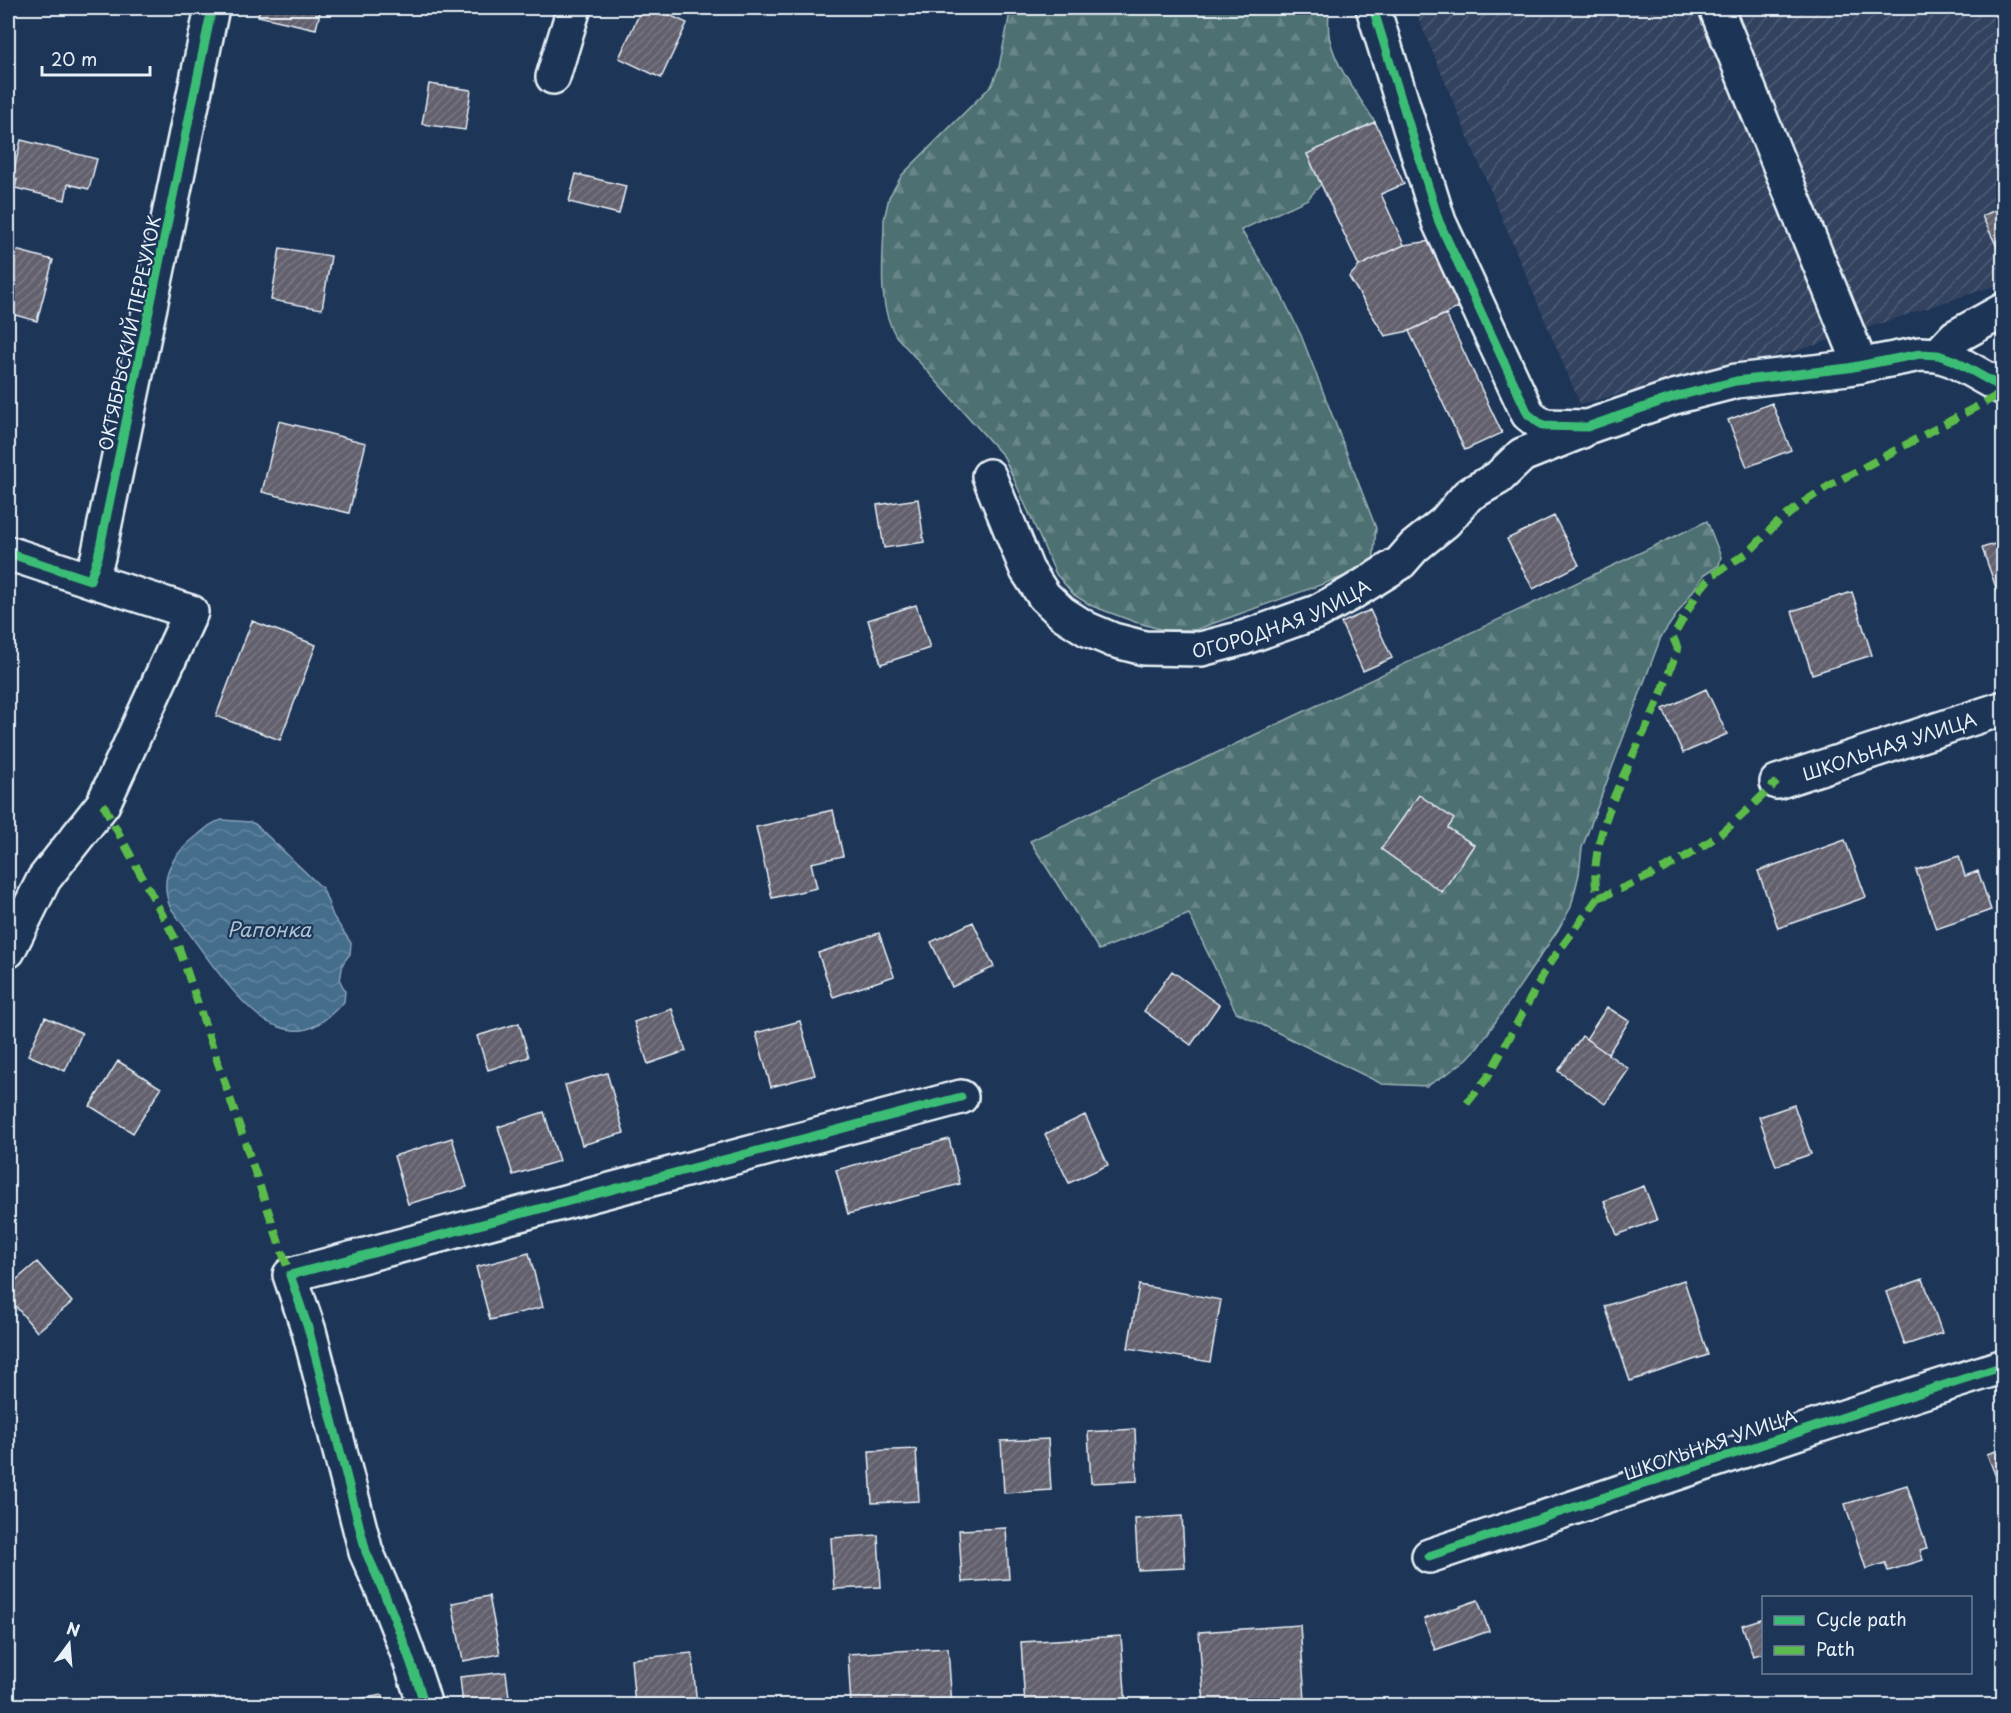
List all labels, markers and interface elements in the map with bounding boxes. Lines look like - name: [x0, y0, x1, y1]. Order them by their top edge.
- scale bar: [42, 39, 150, 77]
- text: 20 m: [51, 45, 97, 72]
- street label: ОКТЯБРЬСКИЙ ПЕРЕУЛОК: [91, 213, 167, 453]
- street label: ОГОРОДНАЯ УЛИЦА: [1192, 571, 1375, 663]
- street label: ШКОЛЬНАЯ УЛИЦА: [1799, 704, 1980, 786]
- water label: Рапонка: [227, 914, 312, 944]
- street label: ШКОЛЬНАЯ УЛИЦА: [1620, 1402, 1800, 1486]
- legend: [1762, 1596, 1972, 1674]
- text: Cycle path: [1816, 1605, 1907, 1632]
- north arrow: [39, 1614, 99, 1674]
- text: N: [64, 1615, 83, 1642]
- text: Path: [1816, 1635, 1855, 1662]

